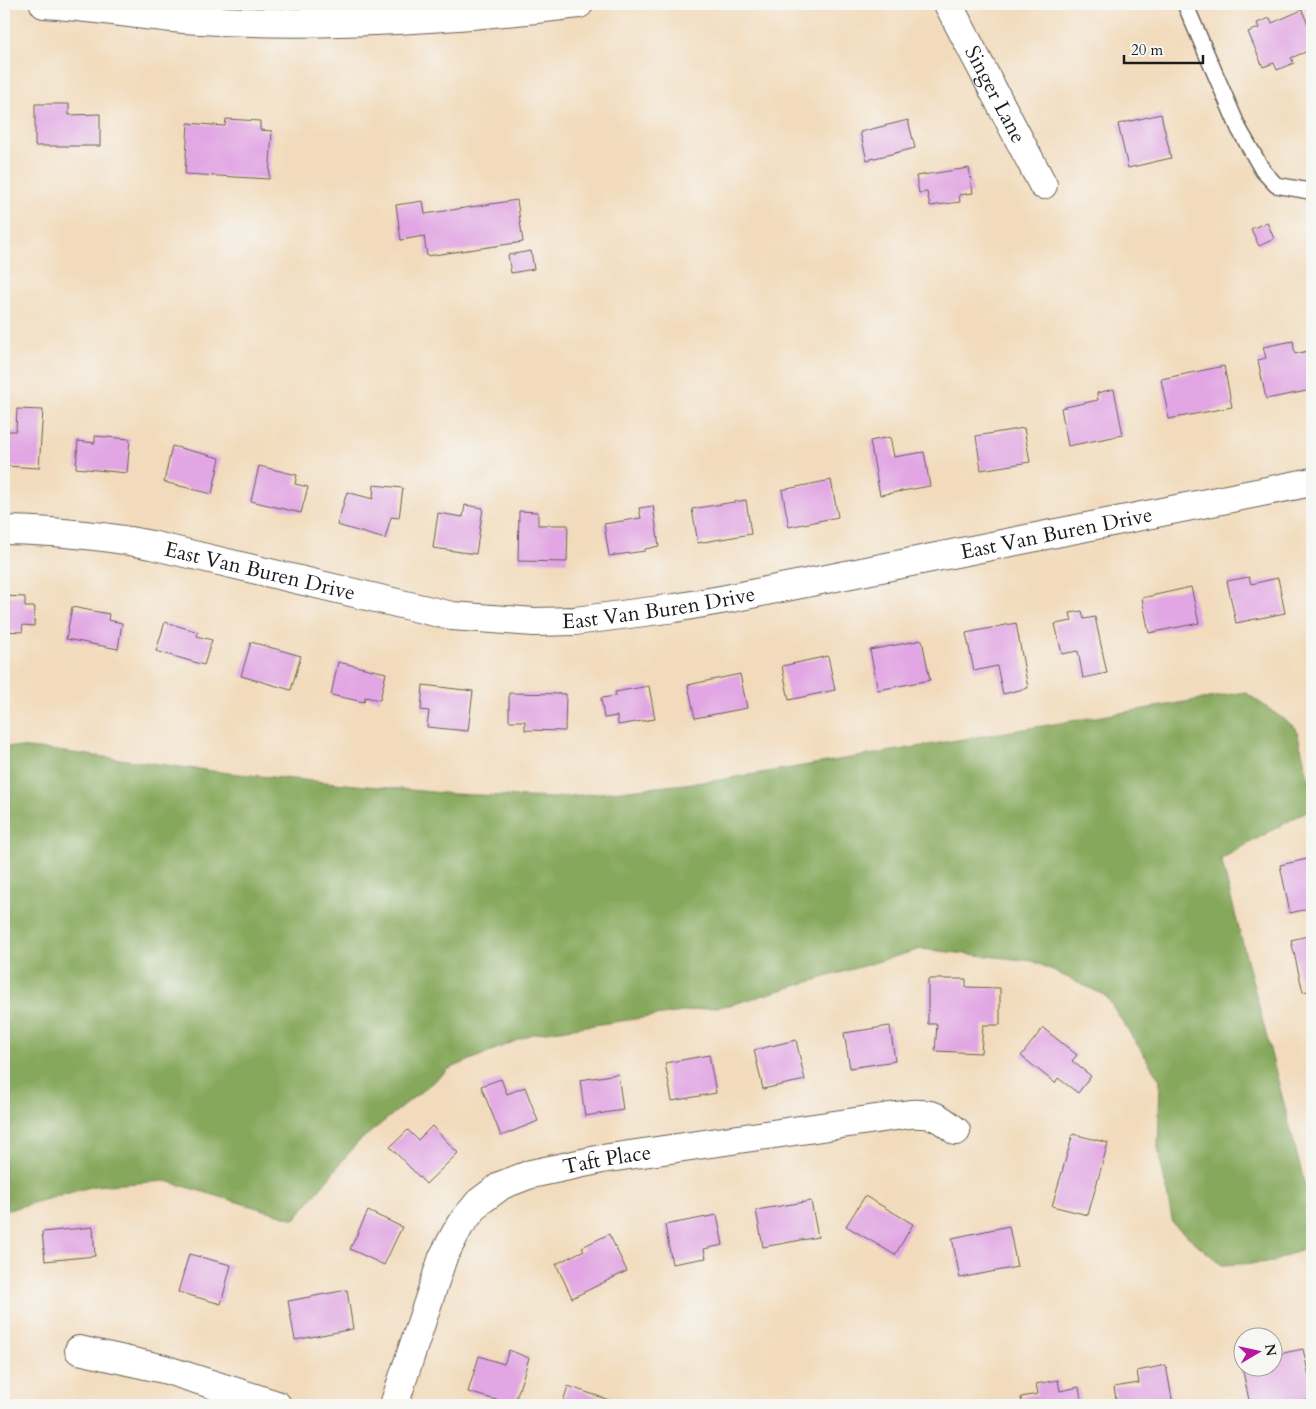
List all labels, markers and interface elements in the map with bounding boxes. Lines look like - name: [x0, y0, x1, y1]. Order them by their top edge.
- scale bar: [1124, 32, 1202, 64]
- text: 20 m: [1131, 40, 1163, 60]
- street label: Singer Lane: [958, 41, 1033, 148]
- street label: East Van Buren Drive: [958, 500, 1155, 566]
- street label: East Van Buren Drive: [162, 534, 358, 607]
- street label: East Van Buren Drive: [562, 579, 758, 636]
- street label: Taft Place: [560, 1138, 653, 1181]
- north arrow: [1234, 1326, 1284, 1376]
- text: N: [1260, 1343, 1281, 1358]

